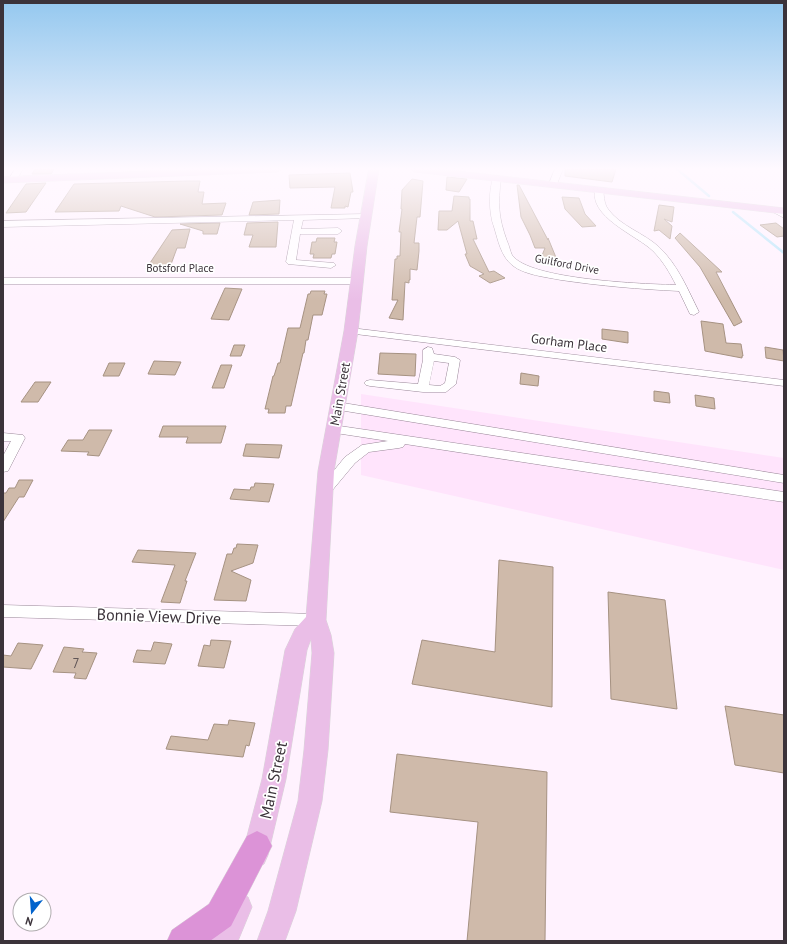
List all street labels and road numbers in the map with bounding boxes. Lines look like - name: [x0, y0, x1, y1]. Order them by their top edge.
- street label: Guilford Drive: [534, 251, 601, 277]
- street label: Botsford Place: [146, 261, 214, 275]
- street label: Gorham Place: [530, 330, 608, 356]
- street label: Main Street: [326, 360, 354, 427]
- street label: Bonnie View Drive: [96, 604, 222, 628]
- street label: Main Street: [255, 739, 291, 821]

